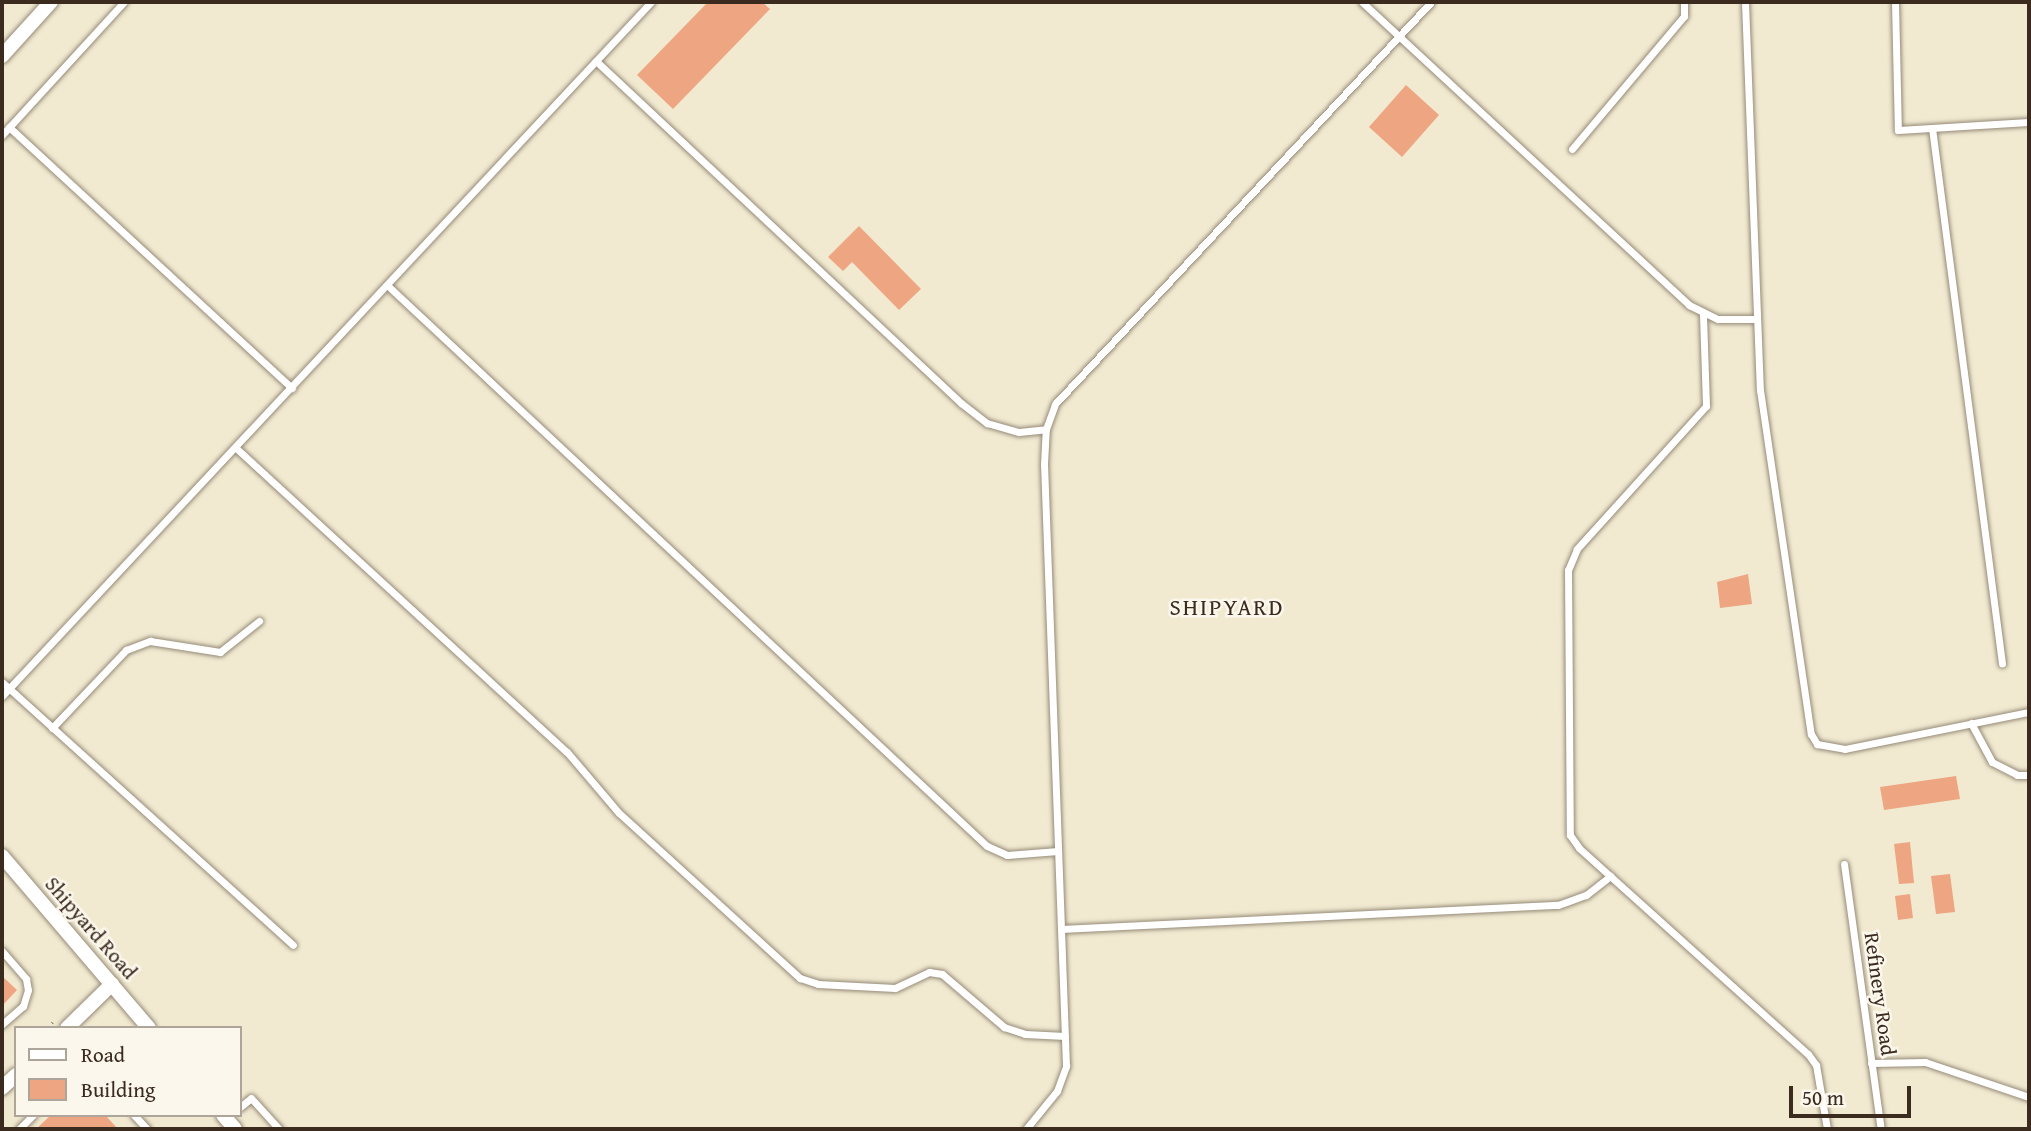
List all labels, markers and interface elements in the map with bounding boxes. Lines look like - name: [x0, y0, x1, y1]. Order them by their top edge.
- district label: SHIPYARD: [1170, 593, 1284, 621]
- street label: Shipyard Road: [40, 872, 142, 984]
- street label: Refinery Road: [1859, 931, 1901, 1057]
- legend: [14, 1026, 242, 1117]
- text: Road: [81, 1039, 125, 1070]
- scale bar: [1793, 1072, 1916, 1116]
- text: Building: [81, 1074, 155, 1105]
- text: 50 m: [1802, 1082, 1844, 1113]

